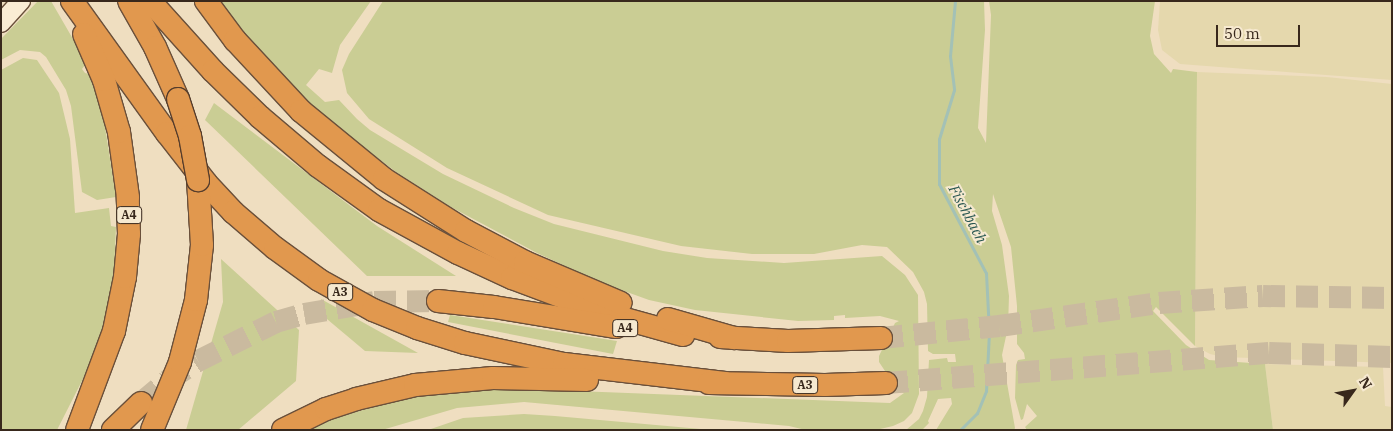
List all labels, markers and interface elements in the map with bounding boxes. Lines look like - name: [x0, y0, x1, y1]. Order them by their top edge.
- scale bar: [1218, 15, 1302, 47]
- text: 50 m: [1224, 24, 1260, 43]
- water label: Fischbach: [945, 182, 991, 246]
- road number: A4: [115, 206, 143, 224]
- road number: A3: [326, 282, 354, 302]
- road number: A4: [611, 318, 639, 338]
- north arrow: [1328, 366, 1378, 416]
- text: N: [1355, 374, 1376, 393]
- road number: A3: [791, 376, 819, 394]

